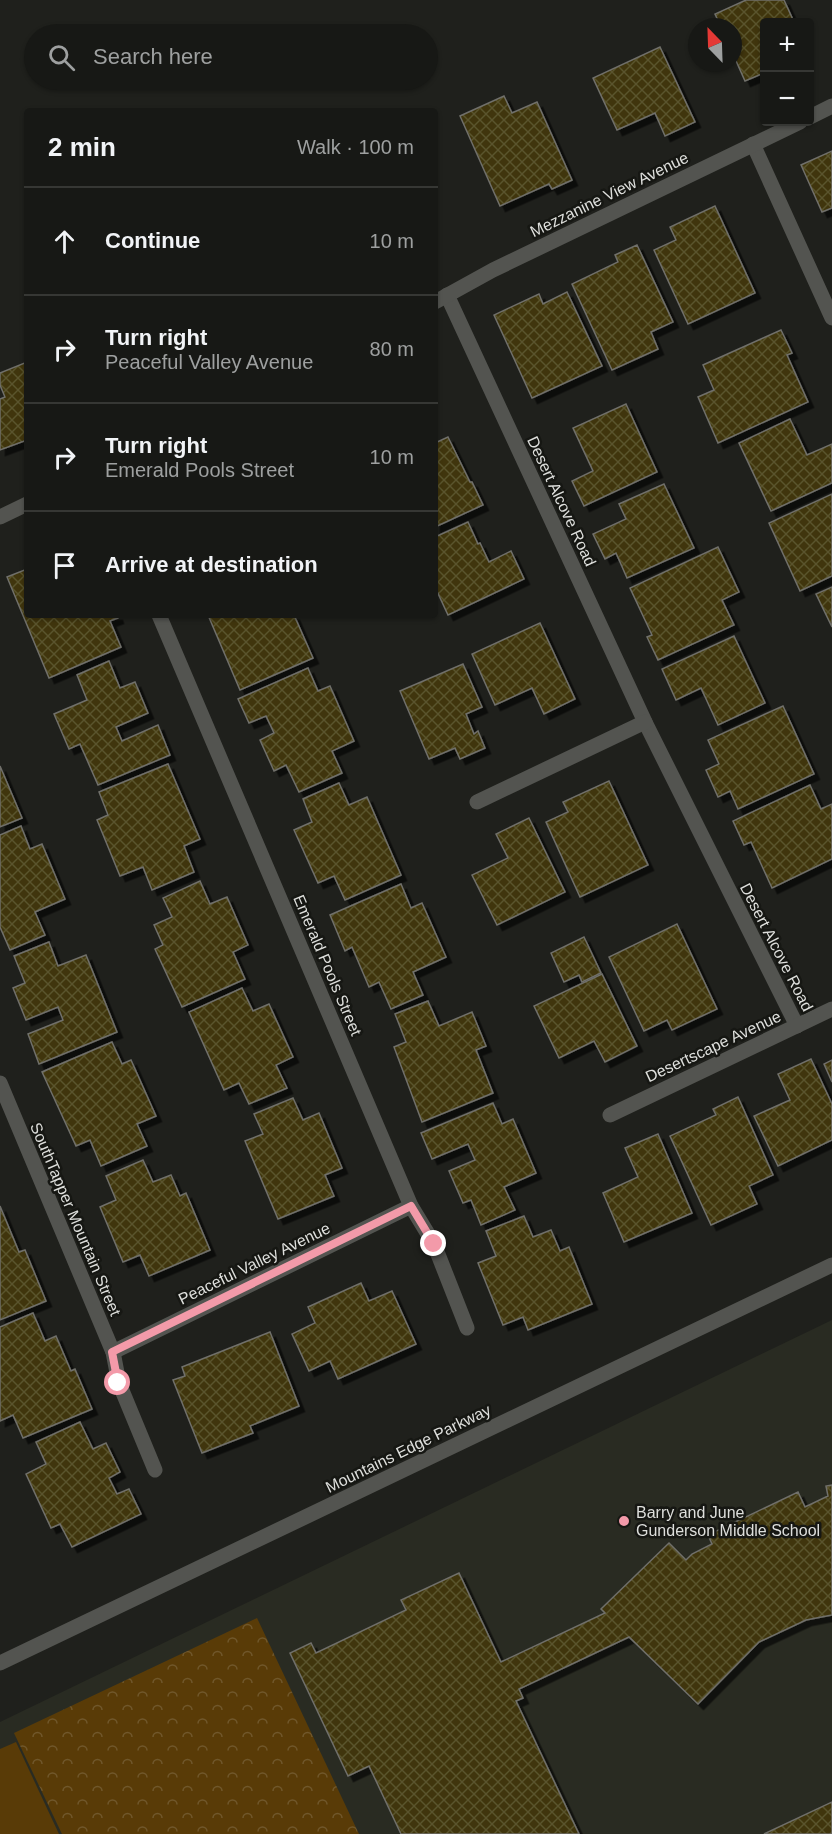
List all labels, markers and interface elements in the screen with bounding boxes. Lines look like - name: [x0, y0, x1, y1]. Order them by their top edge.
- north arrow: [688, 18, 742, 72]
- map controls: [760, 18, 814, 126]
- button: +: [760, 18, 814, 72]
- search box: [24, 24, 438, 90]
- icon: search: [45, 41, 78, 74]
- text: Search here: [93, 44, 213, 69]
- button: −: [760, 72, 814, 126]
- text: 2 min: [48, 132, 116, 162]
- text: Walk · 100 m: [297, 136, 414, 158]
- street label: Mezzanine View Avenue: [527, 149, 691, 240]
- icon: ahead: [48, 225, 81, 258]
- text: Continue: [105, 228, 200, 253]
- text: 10 m: [370, 230, 414, 252]
- text: Turn right: [105, 325, 207, 350]
- icon: right: [48, 333, 81, 366]
- text: 80 m: [370, 338, 414, 360]
- text: Peaceful Valley Avenue: [105, 351, 313, 373]
- text: Turn right: [105, 433, 207, 458]
- street label: Desert Alcove Road: [524, 434, 599, 569]
- icon: right: [48, 441, 81, 474]
- text: 10 m: [370, 446, 414, 468]
- text: Emerald Pools Street: [105, 459, 294, 481]
- icon: arrive: [48, 549, 81, 582]
- text: Arrive at destination: [105, 552, 318, 577]
- street label: Desert Alcove Road: [737, 880, 816, 1014]
- street label: Emerald Pools Street: [290, 892, 365, 1039]
- street label: Desertscape Avenue: [643, 1008, 784, 1085]
- street label: SouthTapper Mountain Street: [27, 1120, 124, 1319]
- street label: Peaceful Valley Avenue: [176, 1219, 333, 1308]
- route end: [420, 1230, 446, 1256]
- route start: [104, 1369, 130, 1395]
- street label: Mountains Edge Parkway: [323, 1401, 493, 1496]
- place label: Barry and June Gunderson Middle School: [636, 1504, 820, 1539]
- marker: Barry and June Gunderson Middle School: [617, 1514, 631, 1528]

